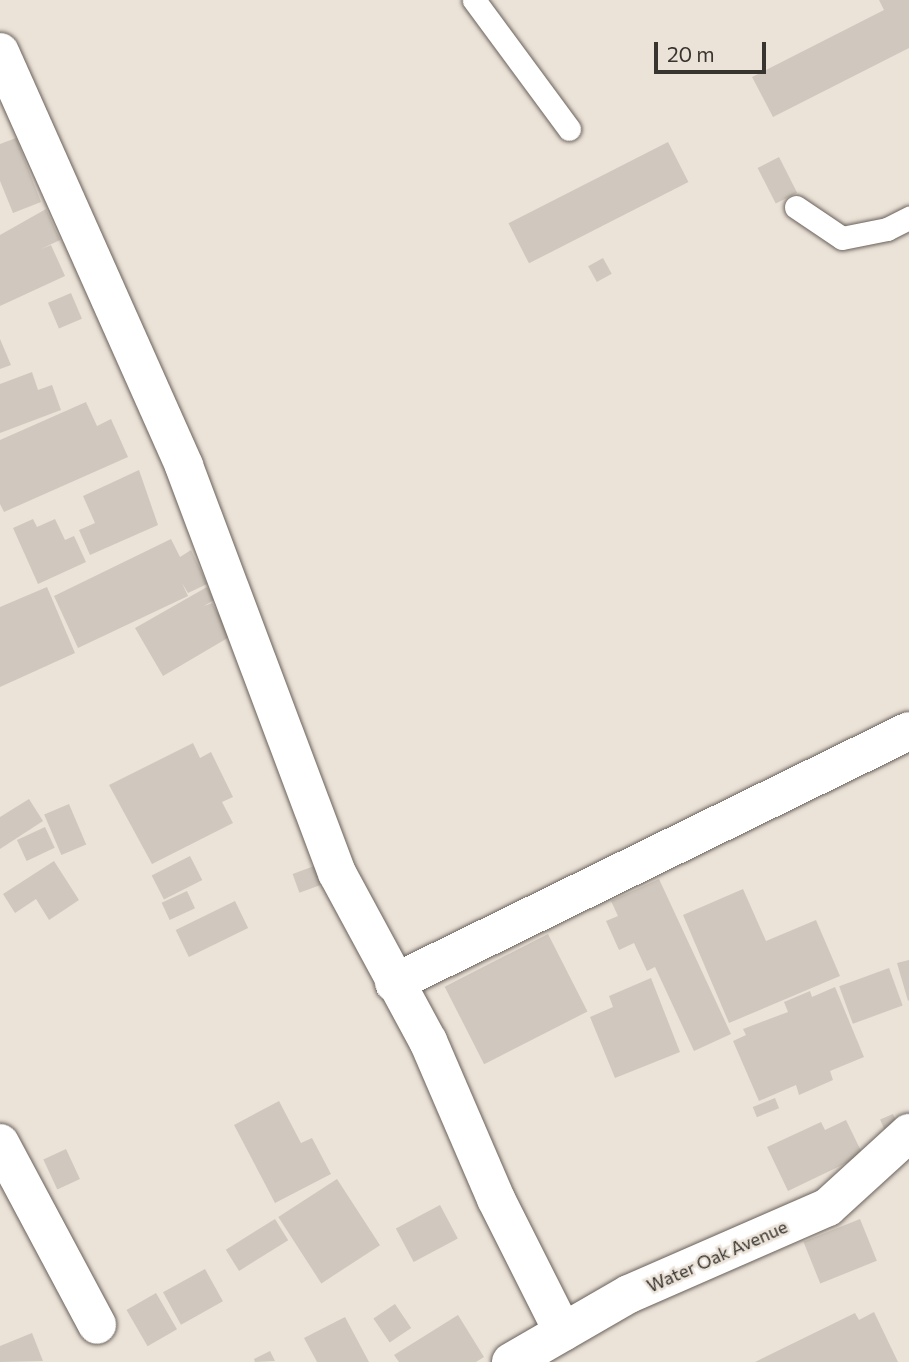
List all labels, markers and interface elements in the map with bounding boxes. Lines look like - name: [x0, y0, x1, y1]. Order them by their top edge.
- scale bar: [657, 28, 769, 72]
- text: 20 m: [667, 41, 715, 66]
- street label: Water Oak Avenue: [643, 1215, 791, 1297]

